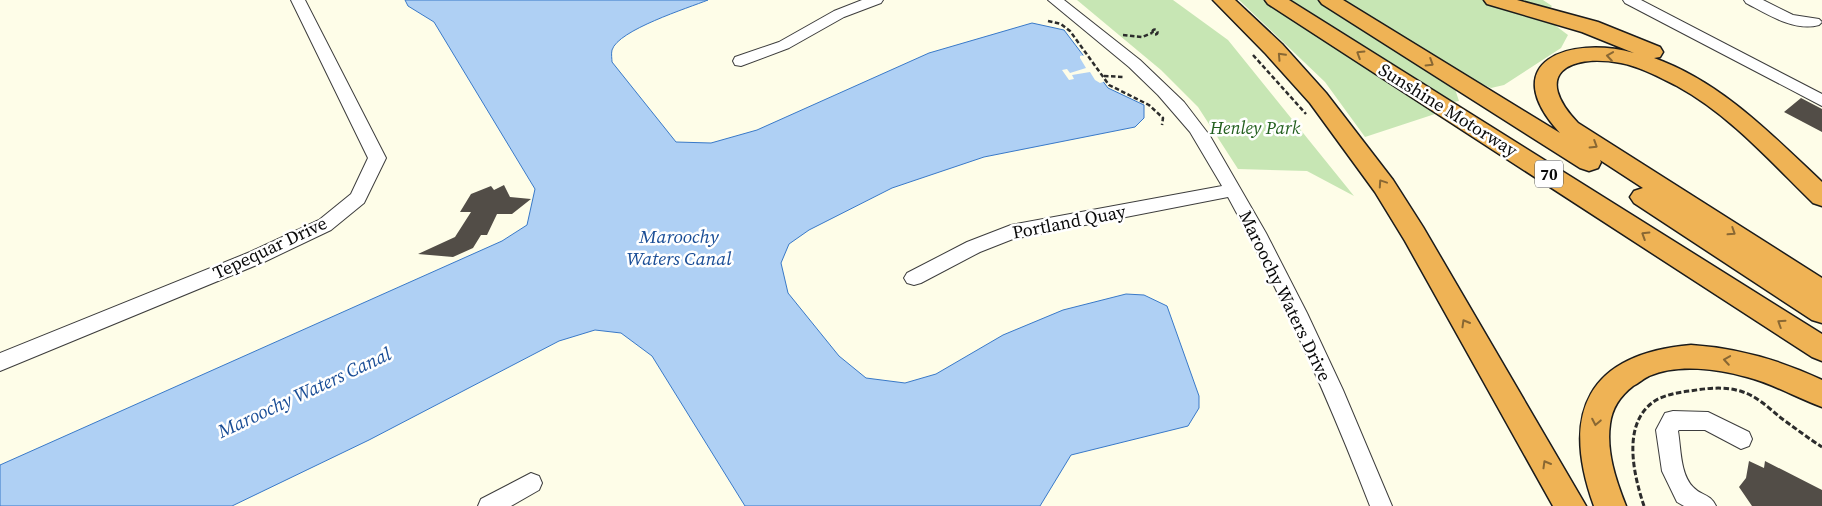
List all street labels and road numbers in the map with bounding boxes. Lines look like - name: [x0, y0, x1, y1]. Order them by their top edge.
- street label: Sunshine Motorway: [1374, 57, 1523, 163]
- road number: 70: [1535, 160, 1563, 188]
- street label: Portland Quay: [1010, 198, 1128, 245]
- street label: Maroochy Waters Drive: [1233, 206, 1338, 385]
- street label: Tepequar Drive: [209, 210, 331, 285]

